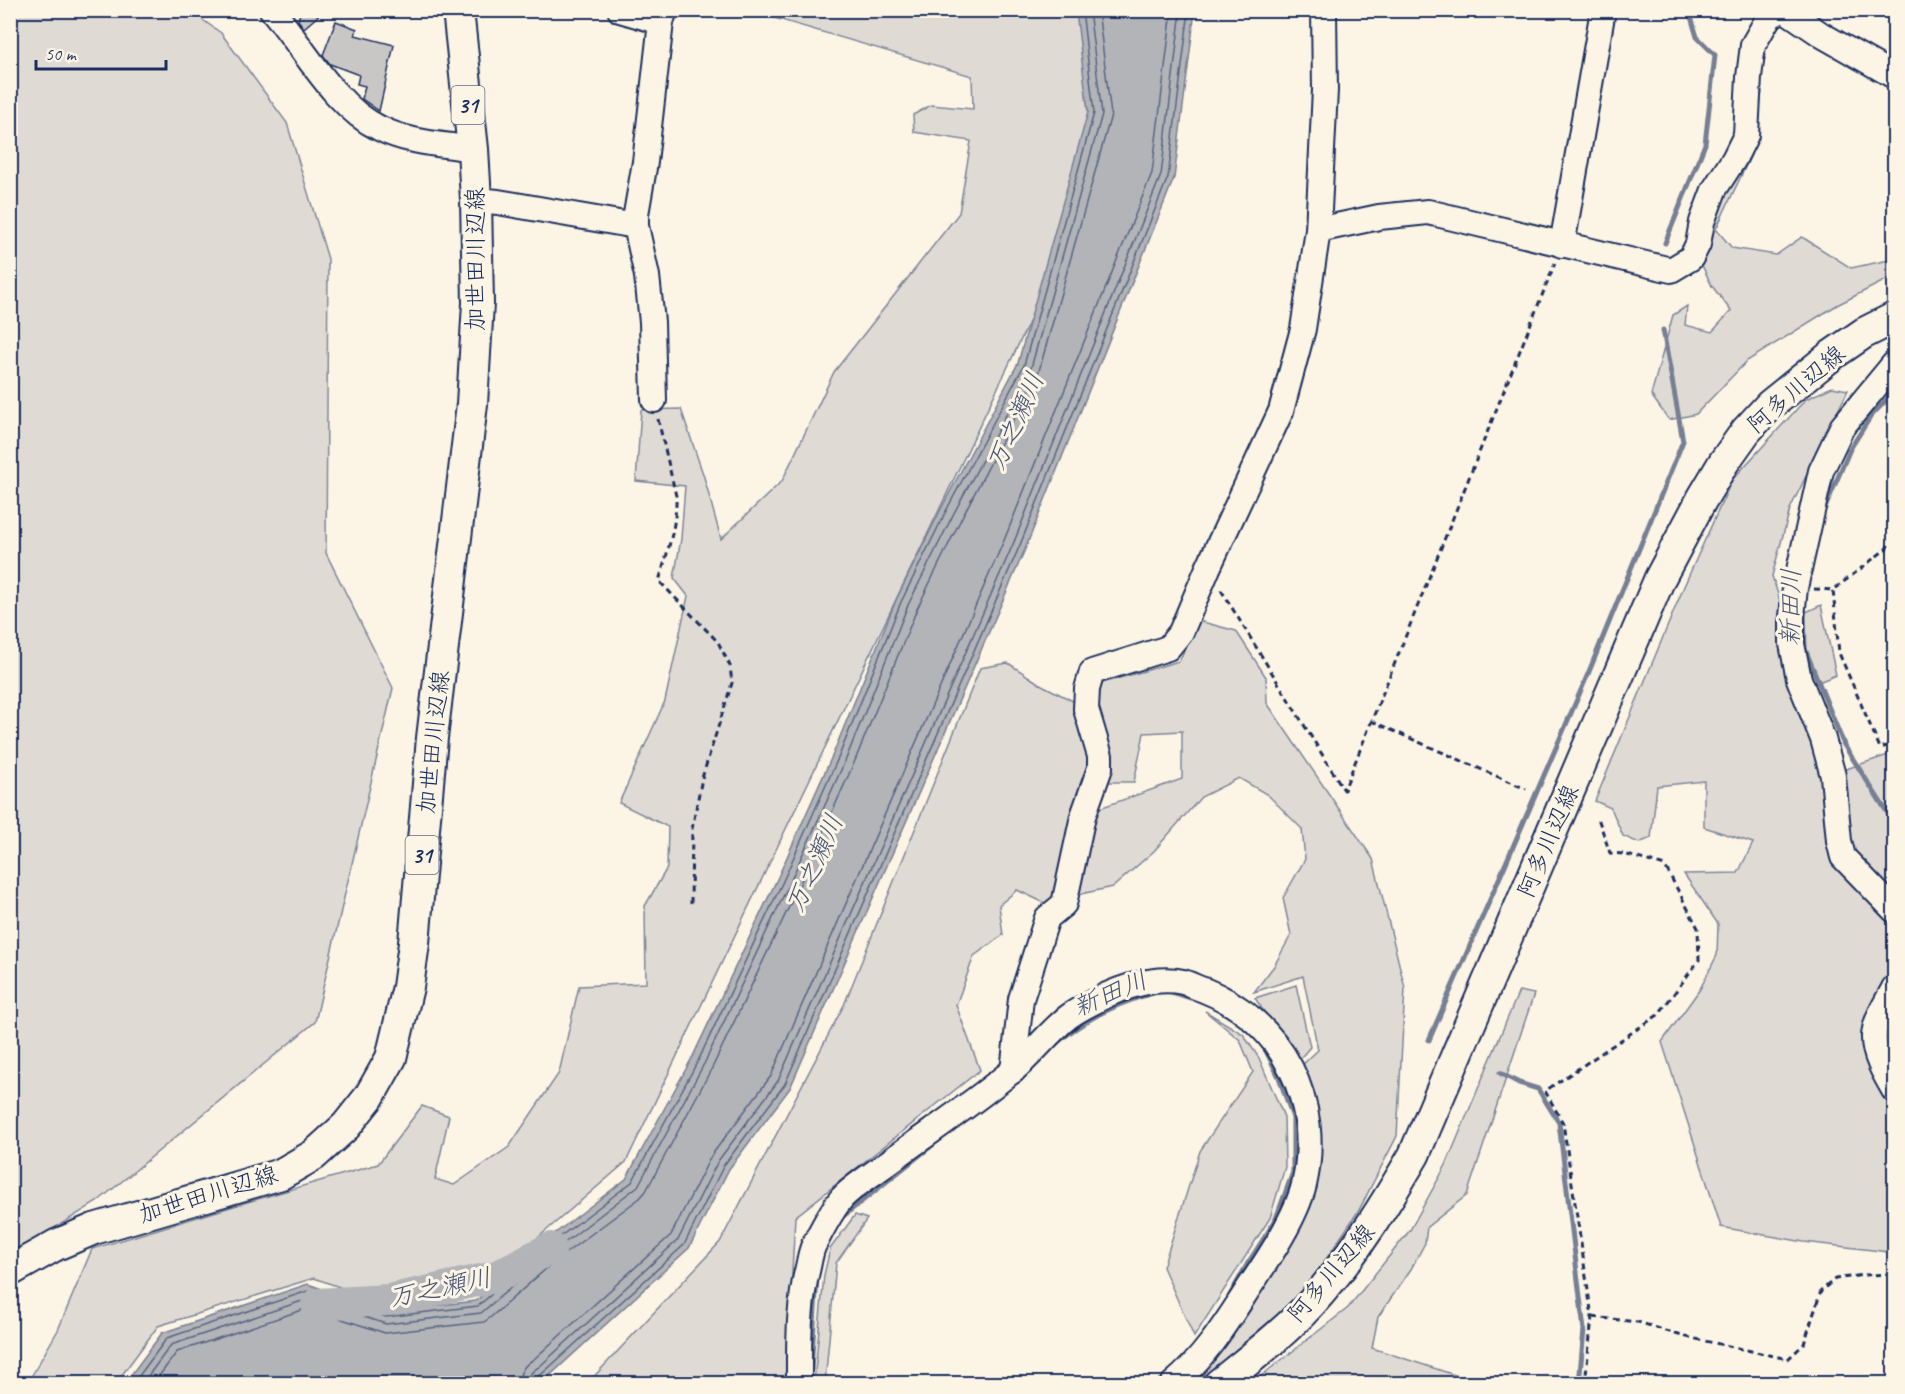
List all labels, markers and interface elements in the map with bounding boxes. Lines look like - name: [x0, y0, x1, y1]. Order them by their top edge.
- scale bar: [36, 33, 166, 71]
- text: 50 m: [45, 43, 78, 65]
- road number: 31: [452, 86, 484, 124]
- street label: 加世田川辺線: [460, 187, 490, 331]
- street label: 阿多川辺線: [1741, 338, 1851, 440]
- water label: 万之瀬川: [979, 367, 1052, 475]
- water label: 新田川: [1773, 568, 1808, 646]
- street label: 加世田川辺線: [411, 669, 455, 815]
- street label: 阿多川辺線: [1511, 780, 1585, 902]
- water label: 万之瀬川: [778, 809, 851, 917]
- road number: 31: [406, 836, 438, 874]
- water label: 新田川: [1068, 963, 1153, 1024]
- street label: 加世田川辺線: [135, 1159, 281, 1229]
- street label: 阿多川辺線: [1281, 1217, 1381, 1329]
- water label: 万之瀬川: [386, 1261, 494, 1314]

